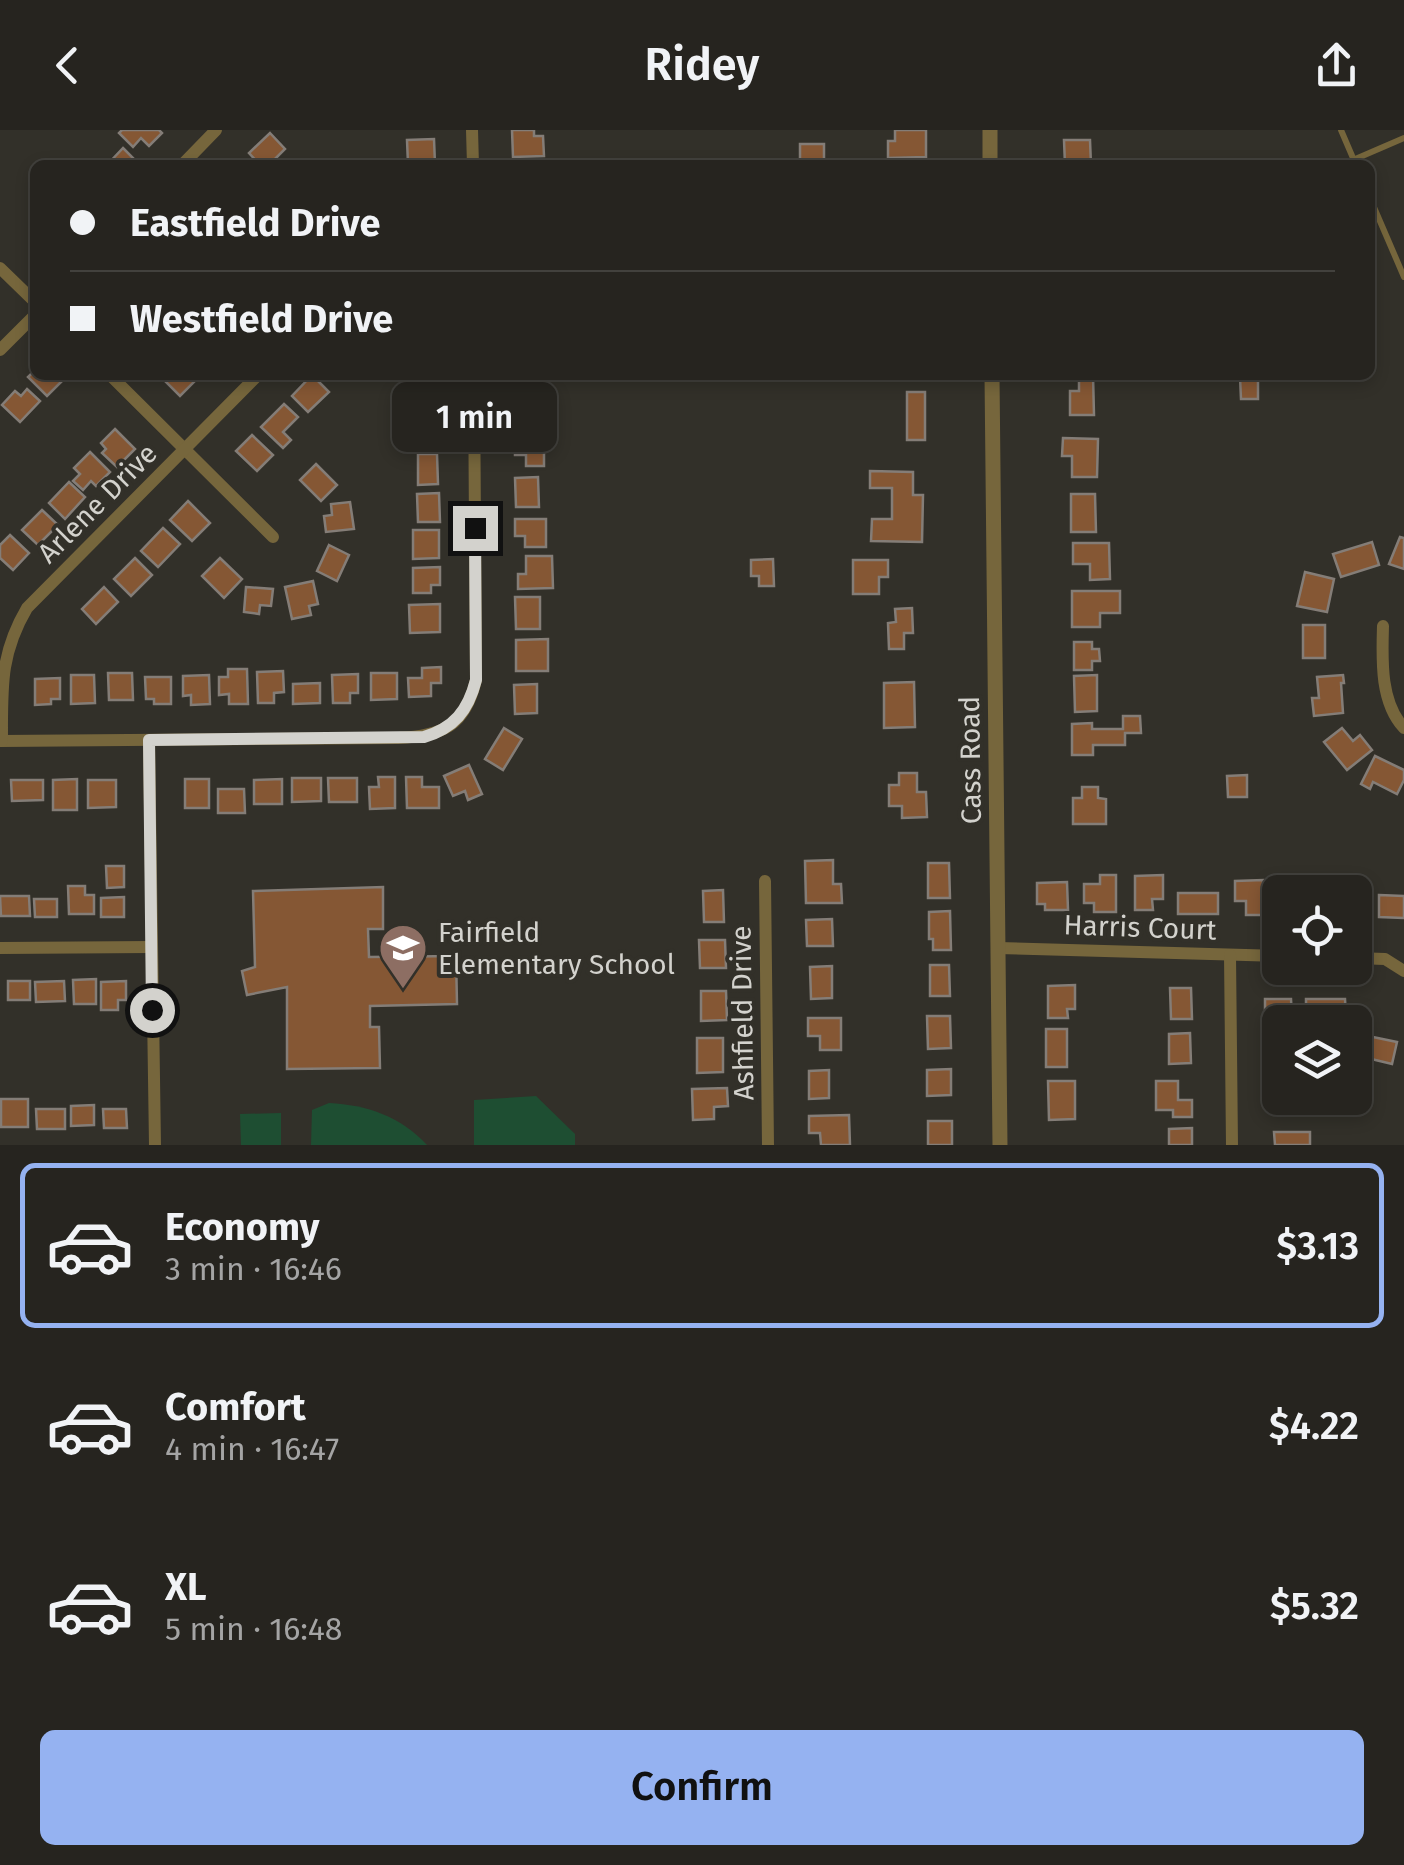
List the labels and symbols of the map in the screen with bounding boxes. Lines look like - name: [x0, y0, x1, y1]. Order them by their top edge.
- callout: 1 min: [392, 383, 558, 453]
- street label: Arlene Drive: [31, 437, 164, 570]
- route end: [453, 506, 498, 551]
- street label: Cass Road: [953, 696, 988, 824]
- street label: Harris Court: [1063, 908, 1218, 947]
- place label: Fairfield Elementary School: [438, 916, 675, 981]
- school or university icon: Fairfield Elementary School: [377, 922, 429, 990]
- street label: Ashfield Drive: [724, 925, 761, 1101]
- route start: [130, 988, 175, 1033]

